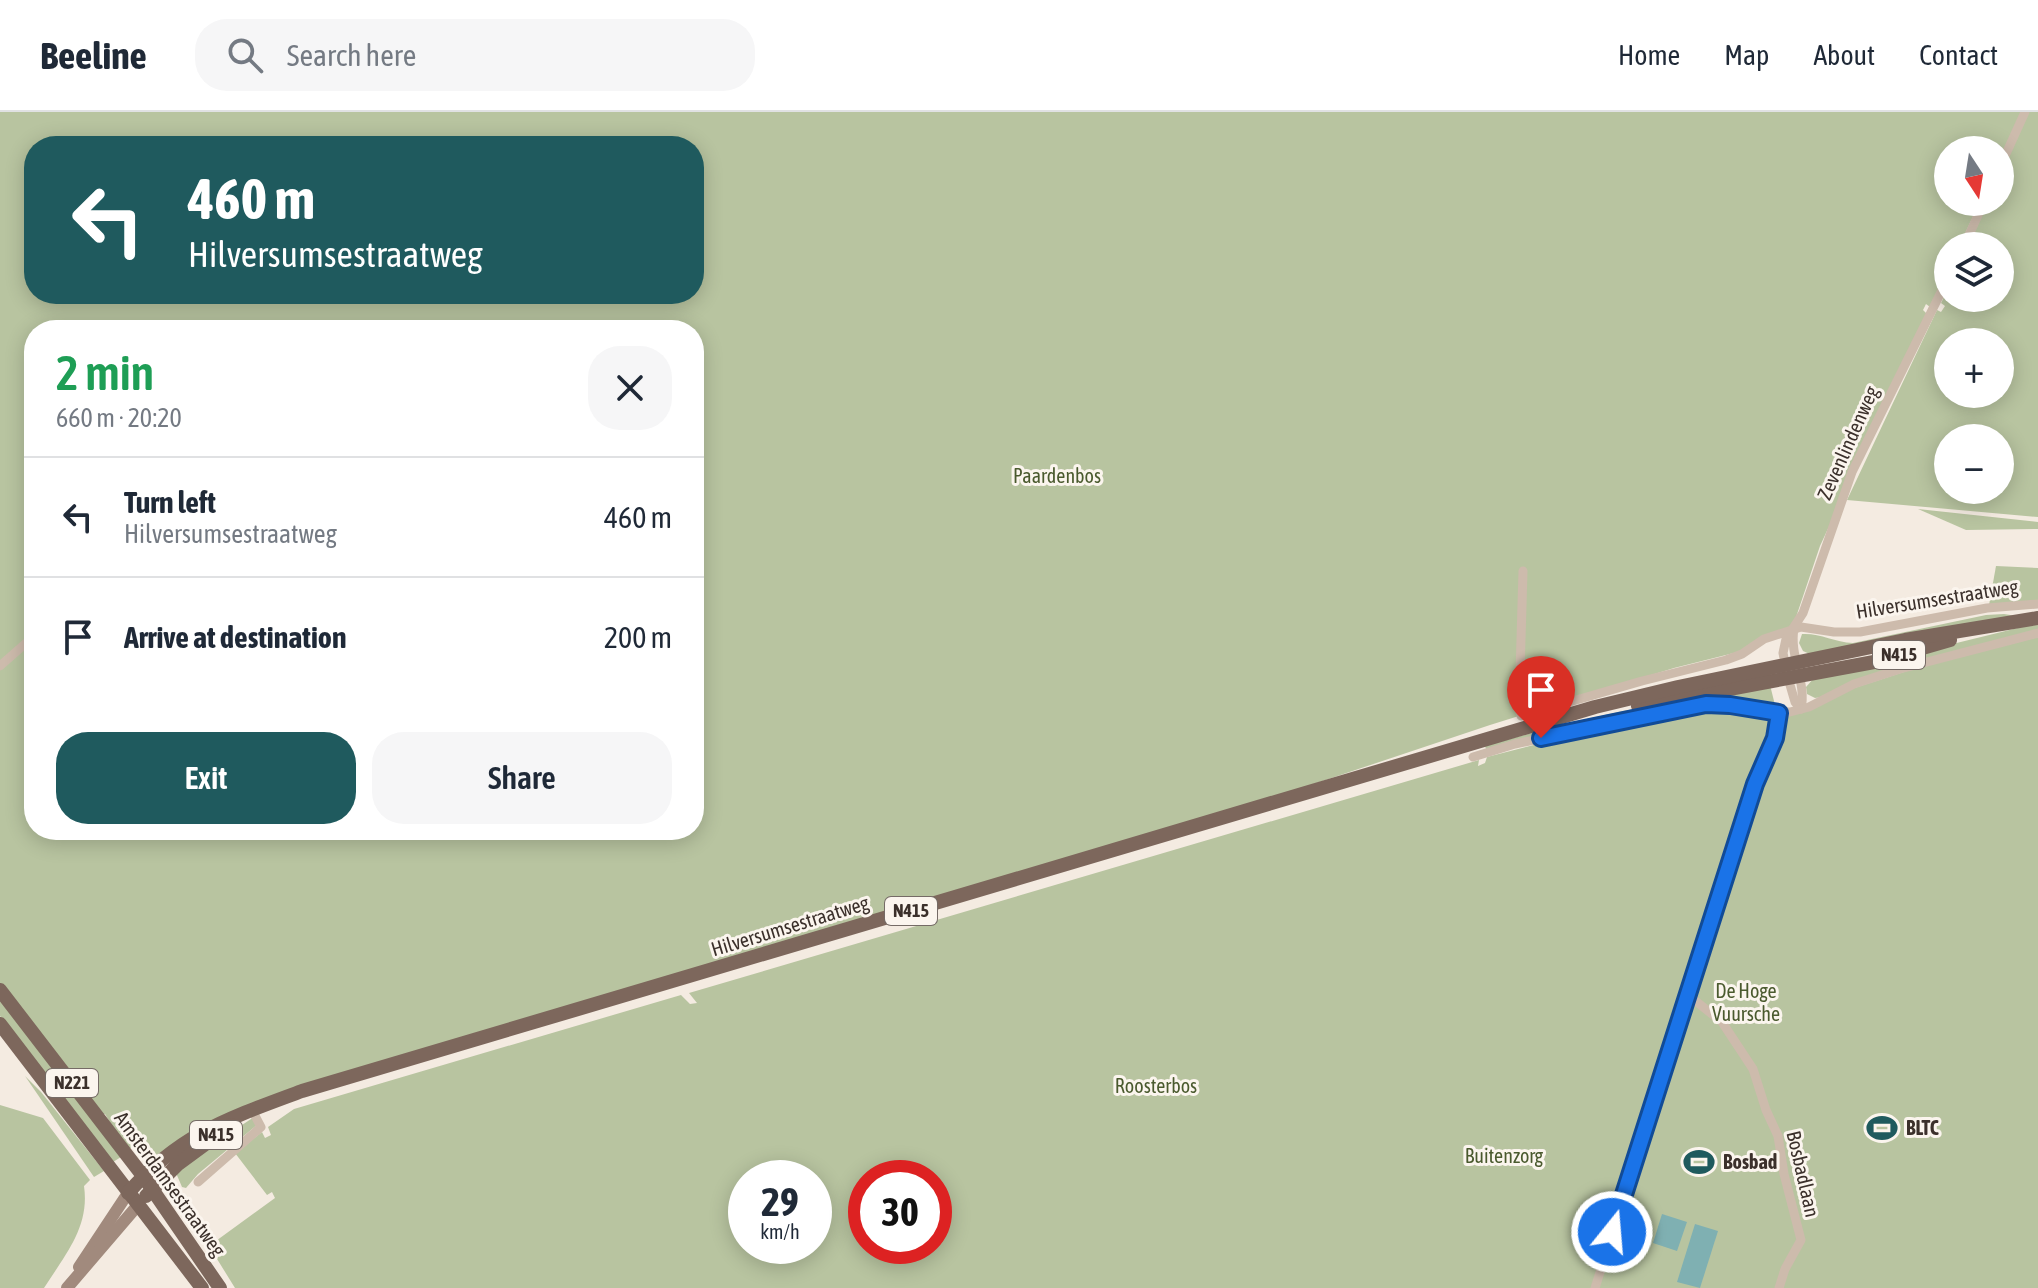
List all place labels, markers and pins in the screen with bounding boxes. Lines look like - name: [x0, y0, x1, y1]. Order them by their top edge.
- pin: [1507, 656, 1575, 738]
- sports icon: BLTC: [1865, 1111, 1899, 1145]
- place label: BLTC: [1906, 1116, 1939, 1139]
- sports icon: Bosbad: [1682, 1145, 1716, 1179]
- place label: Bosbad: [1723, 1150, 1777, 1173]

